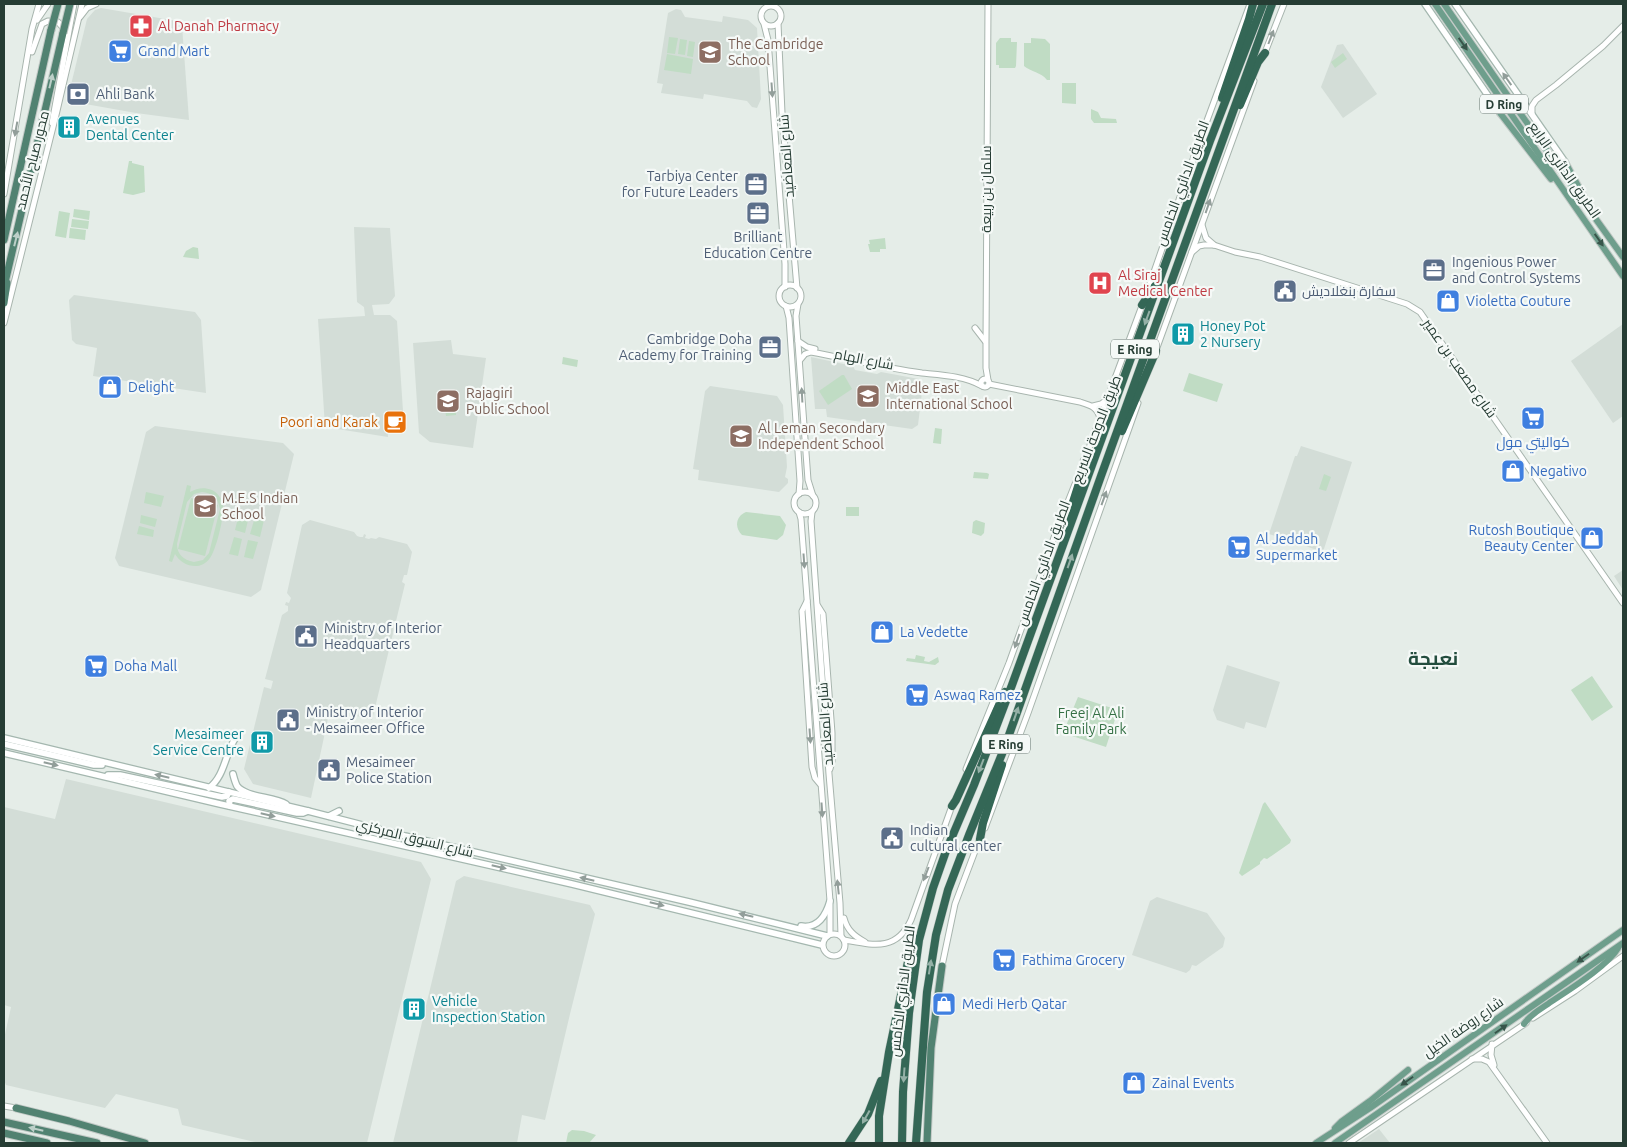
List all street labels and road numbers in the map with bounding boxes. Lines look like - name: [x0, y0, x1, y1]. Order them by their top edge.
- road number: D Ring: [1480, 95, 1528, 114]
- street label: محور صباح الأحمد: [12, 109, 53, 211]
- street label: شارع المعاضيد: [775, 114, 798, 198]
- street label: الطريق الدائري الخامس: [1152, 118, 1216, 249]
- street label: الطريق الدائري الرابع: [1523, 119, 1604, 223]
- street label: سلمان بن ربيعة: [978, 145, 994, 233]
- street label: شارع مصعب بن عمير: [1418, 314, 1500, 421]
- road number: E Ring: [1111, 339, 1159, 358]
- street label: شارع الهام: [833, 345, 895, 375]
- street label: طريق الدوحة السريع: [1068, 373, 1125, 486]
- street label: الطريق الدائري الخامس: [1013, 498, 1077, 629]
- street label: شارع المعاضيد: [814, 682, 837, 766]
- road number: E Ring: [982, 734, 1030, 754]
- street label: شارع السوق المركزي: [354, 816, 475, 864]
- street label: الطريق الدائري الخامس: [886, 924, 922, 1058]
- street label: شارع روضة الخيل: [1420, 993, 1507, 1061]

